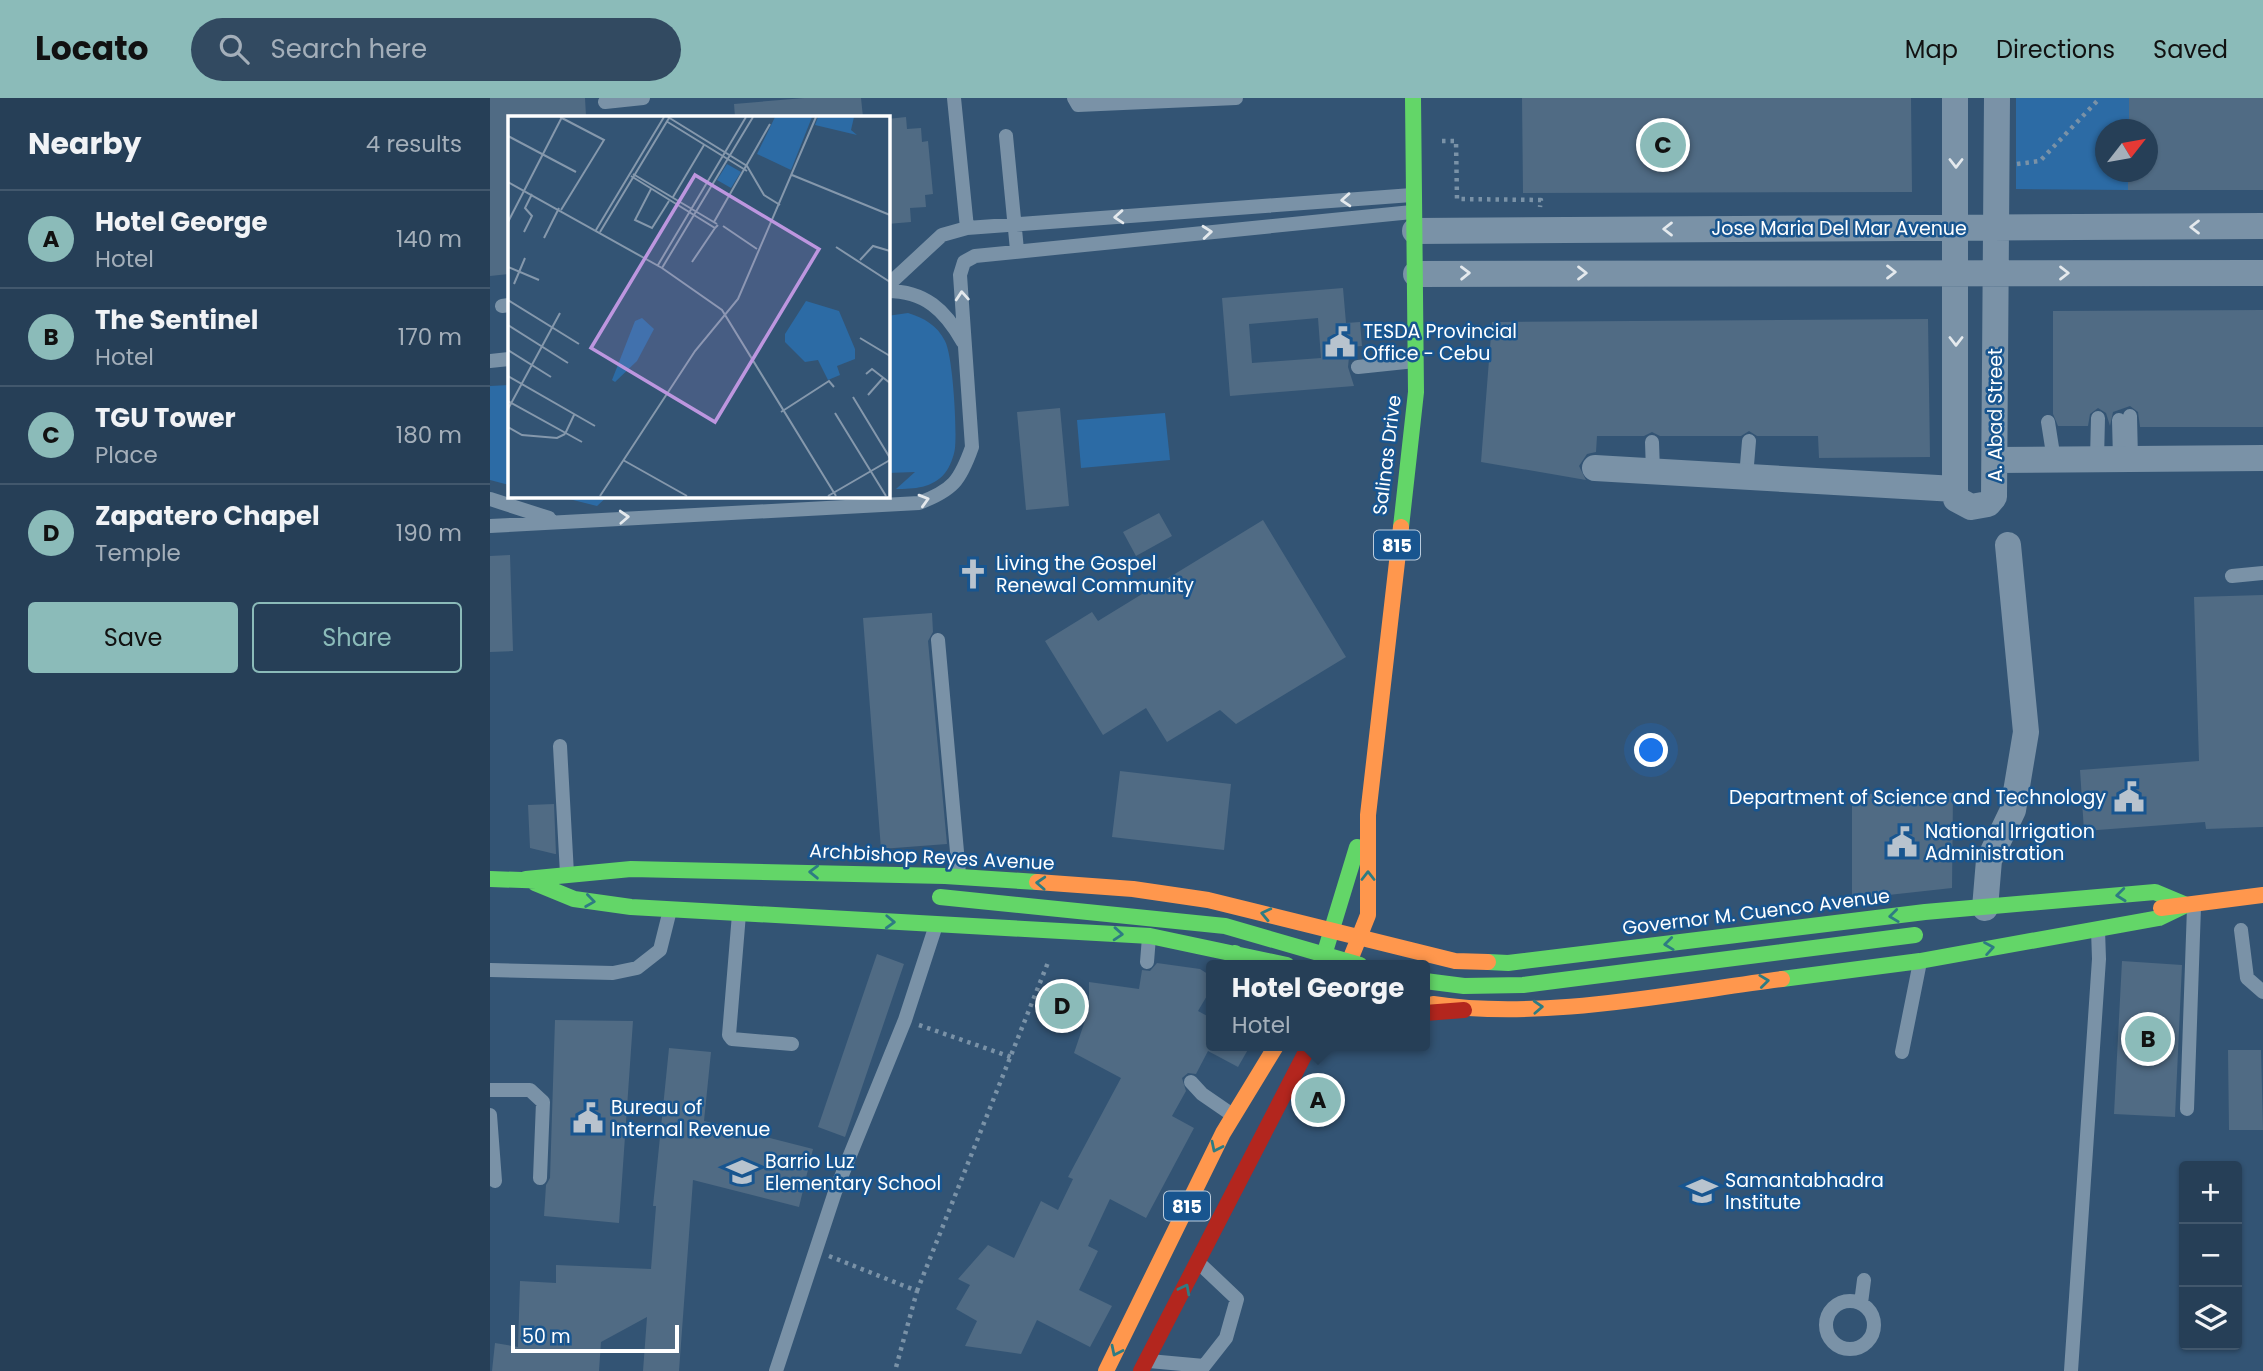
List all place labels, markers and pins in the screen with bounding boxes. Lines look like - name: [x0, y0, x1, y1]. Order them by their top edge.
- pin: C: [1640, 119, 1686, 171]
- place label: TESDA Provincial Office - Cebu: [1363, 318, 1517, 367]
- public building icon: TESDA Provincial Office - Cebu: [1323, 325, 1357, 359]
- place label: Living the Gospel Renewal Community: [996, 550, 1194, 599]
- church icon: Living the Gospel Renewal Community: [956, 557, 990, 591]
- public building icon: Department of Science and Technology: [2112, 780, 2146, 814]
- place label: Department of Science and Technology: [1729, 784, 2106, 811]
- place label: National Irrigation Administration: [1925, 818, 2095, 867]
- public building icon: National Irrigation Administration: [1885, 825, 1919, 859]
- pin: D: [1039, 980, 1085, 1032]
- pin: B: [2125, 1013, 2171, 1065]
- pin: A: [1295, 1074, 1341, 1126]
- place label: Bureau of Internal Revenue: [611, 1094, 770, 1143]
- public building icon: Bureau of Internal Revenue: [571, 1101, 605, 1135]
- place label: Barrio Luz Elementary School: [765, 1148, 941, 1197]
- school or university icon: Barrio Luz Elementary School: [725, 1155, 759, 1189]
- place label: Samantabhadra Institute: [1725, 1167, 1884, 1216]
- school or university icon: Samantabhadra Institute: [1685, 1174, 1719, 1208]

